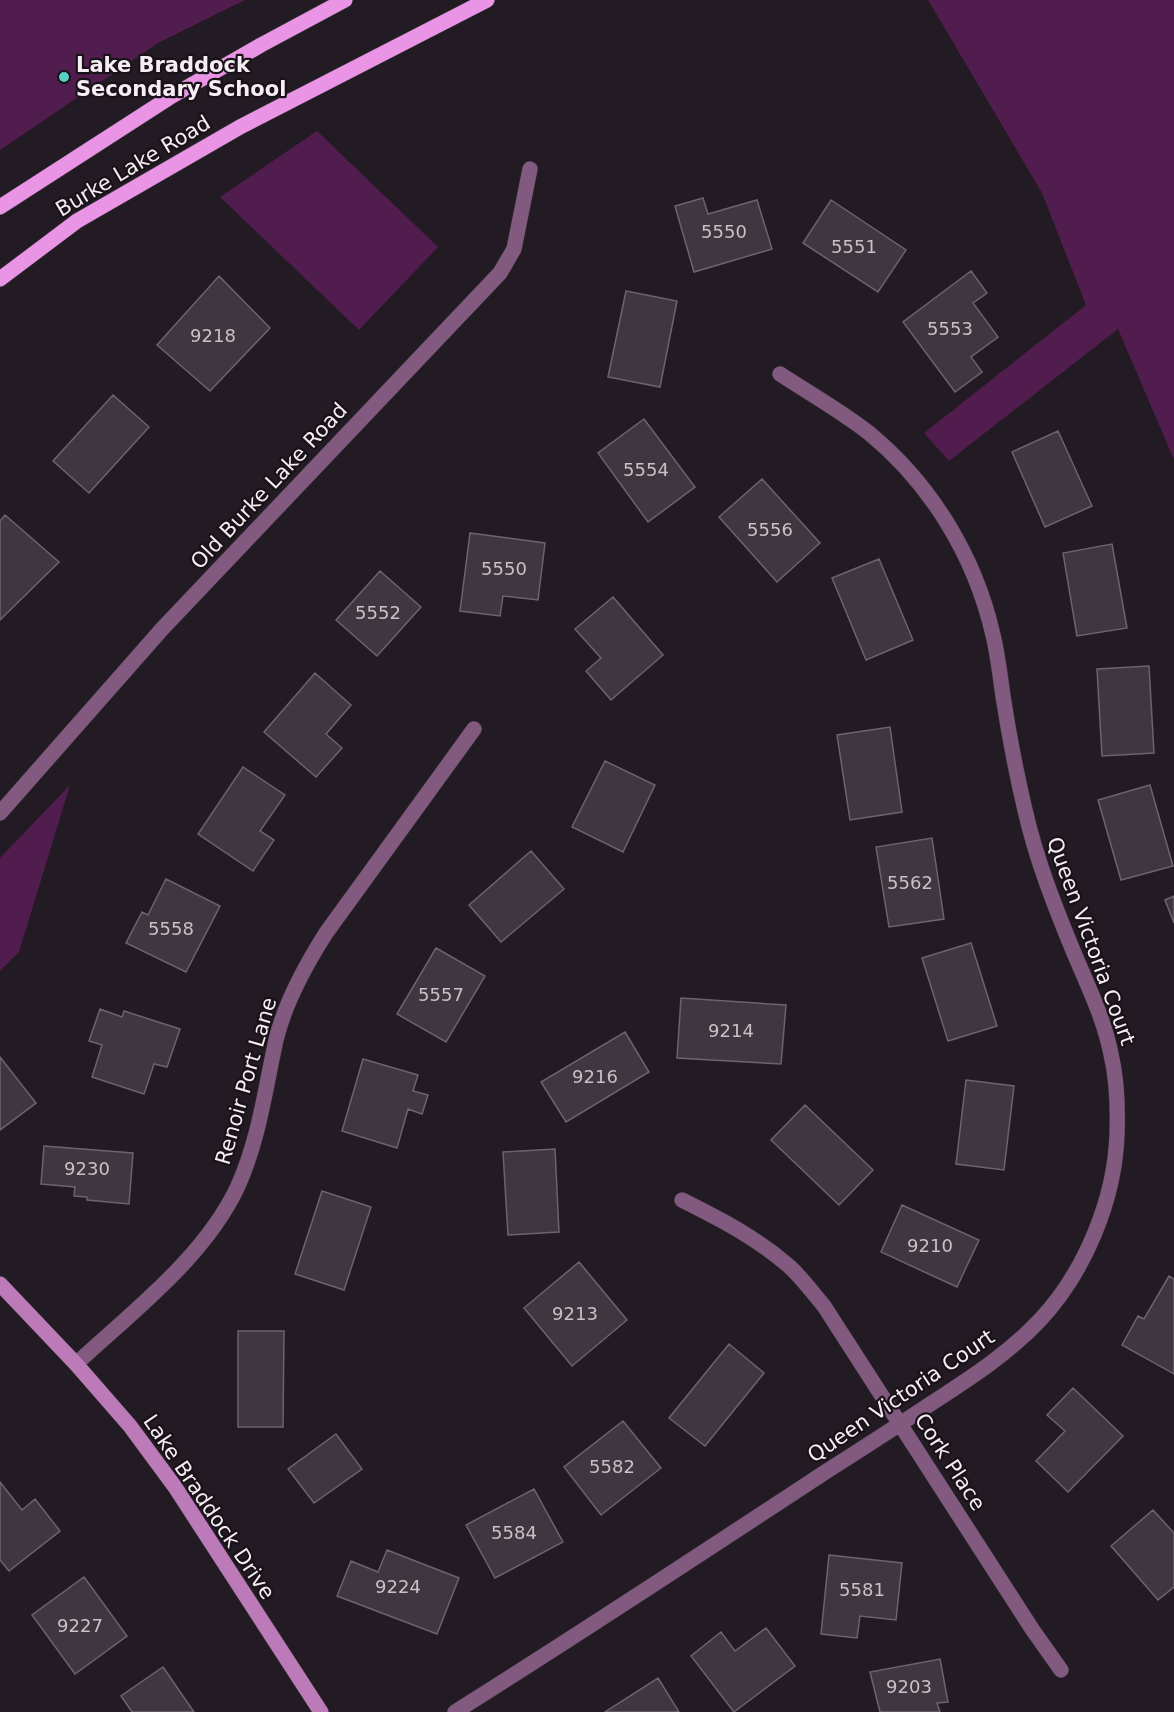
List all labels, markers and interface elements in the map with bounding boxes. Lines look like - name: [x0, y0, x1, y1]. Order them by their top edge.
- place label: Lake Braddock Secondary School: [76, 53, 286, 101]
- marker: Lake Braddock Secondary School: [57, 70, 71, 84]
- street label: Burke Lake Road: [52, 110, 214, 222]
- house number: 5550: [701, 221, 747, 242]
- house number: 5551: [831, 236, 877, 257]
- house number: 5553: [927, 318, 973, 339]
- house number: 9218: [190, 325, 236, 346]
- street label: Old Burke Lake Road: [186, 398, 352, 574]
- house number: 5554: [623, 459, 669, 480]
- house number: 5556: [747, 519, 793, 540]
- house number: 5550: [481, 558, 527, 579]
- house number: 5552: [355, 602, 401, 623]
- street label: Queen Victoria Court: [1042, 834, 1140, 1048]
- house number: 5562: [887, 872, 933, 893]
- house number: 5558: [148, 918, 194, 939]
- house number: 5557: [418, 984, 464, 1005]
- street label: Renoir Port Lane: [211, 995, 281, 1167]
- house number: 9214: [708, 1020, 754, 1041]
- house number: 9216: [572, 1066, 618, 1087]
- house number: 9230: [64, 1158, 110, 1179]
- house number: 9210: [907, 1235, 953, 1256]
- house number: 9213: [552, 1303, 598, 1324]
- street label: Queen Victoria Court: [803, 1325, 999, 1467]
- street label: Cork Place: [910, 1409, 990, 1515]
- street label: Lake Braddock Drive: [138, 1410, 280, 1604]
- house number: 5582: [589, 1456, 635, 1477]
- house number: 5584: [491, 1522, 537, 1543]
- house number: 9224: [375, 1576, 421, 1597]
- house number: 5581: [839, 1579, 885, 1600]
- house number: 9227: [57, 1615, 103, 1636]
- house number: 9203: [886, 1676, 932, 1697]

